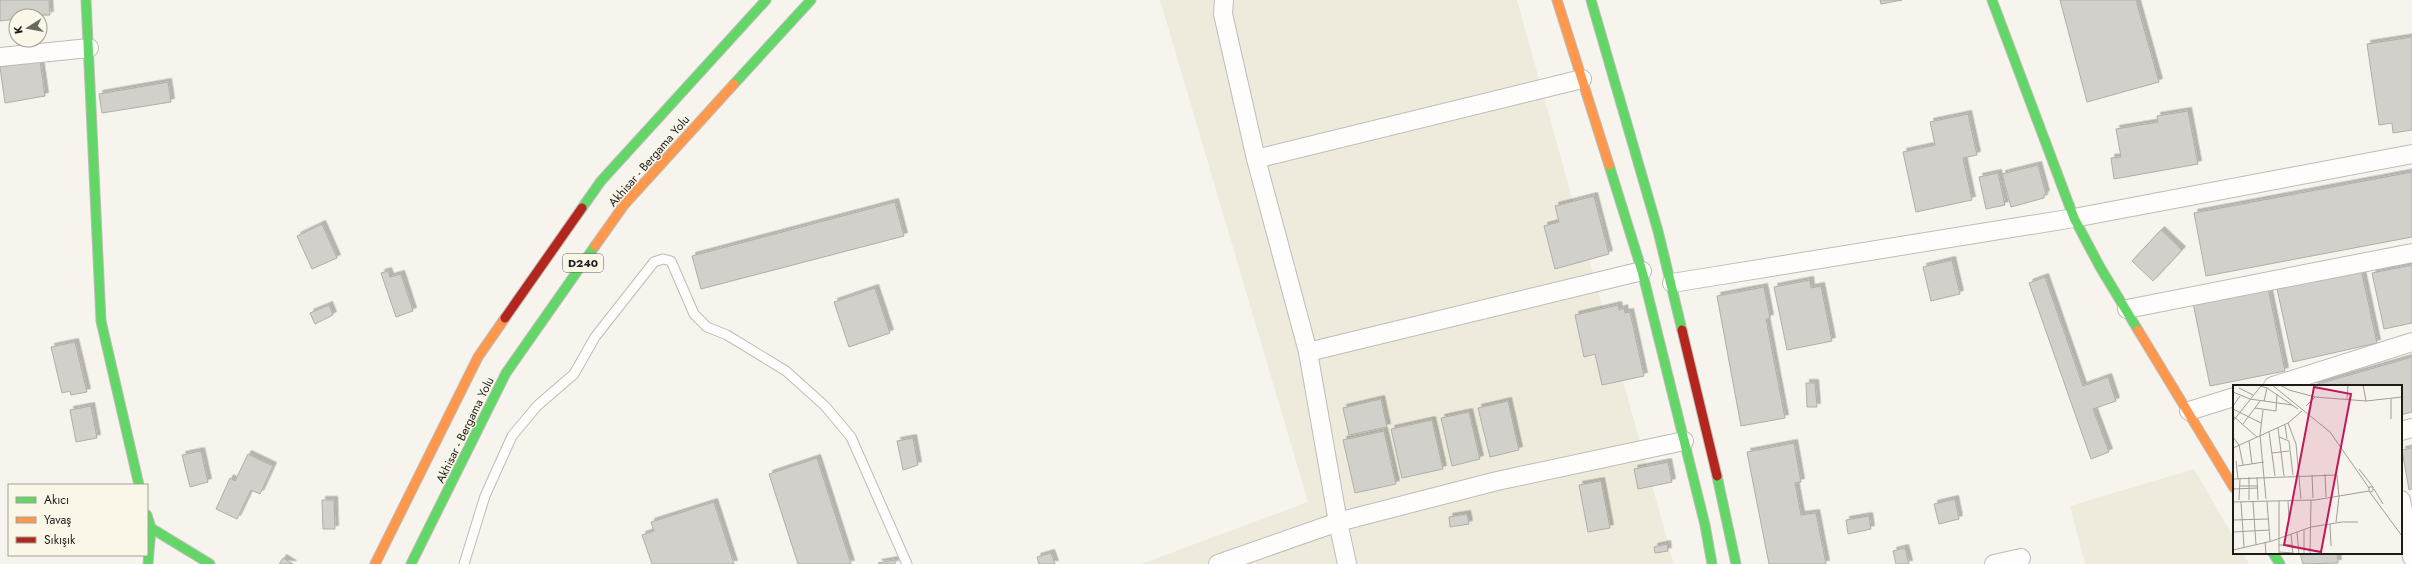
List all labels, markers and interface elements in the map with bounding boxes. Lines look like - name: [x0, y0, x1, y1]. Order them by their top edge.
- north arrow: [8, 8, 48, 48]
- text: K: [10, 24, 27, 35]
- street label: Akhisar - Bergama Yolu: [604, 111, 694, 211]
- road number: D240: [563, 254, 603, 272]
- street label: Akhisar - Bergama Yolu: [431, 374, 499, 486]
- inset map: [2233, 385, 2402, 554]
- legend: [8, 484, 148, 556]
- text: Akıcı: [44, 491, 69, 509]
- text: Yavaş: [44, 511, 71, 529]
- text: Sıkışık: [44, 531, 76, 549]

